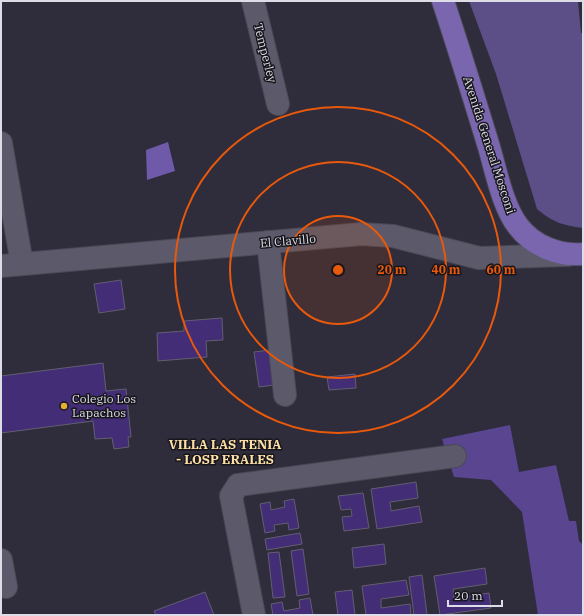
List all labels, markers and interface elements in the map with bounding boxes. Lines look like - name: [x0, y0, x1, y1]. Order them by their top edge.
- street label: Temperley: [251, 22, 280, 85]
- street label: Avenida General Mosconi: [460, 74, 519, 216]
- street label: El Clavillo: [259, 231, 317, 250]
- text: 20 m: [378, 262, 407, 277]
- text: 40 m: [432, 262, 461, 277]
- text: 60 m: [487, 262, 516, 277]
- centre of rings: [331, 263, 345, 277]
- place label: Colegio Los Lapachos: [72, 391, 136, 420]
- marker: Colegio Los Lapachos: [59, 401, 69, 411]
- district label: VILLA LAS TENIA - LOSP ERALES: [169, 436, 281, 468]
- scale bar: [448, 582, 502, 608]
- text: 20 m: [454, 588, 483, 603]

